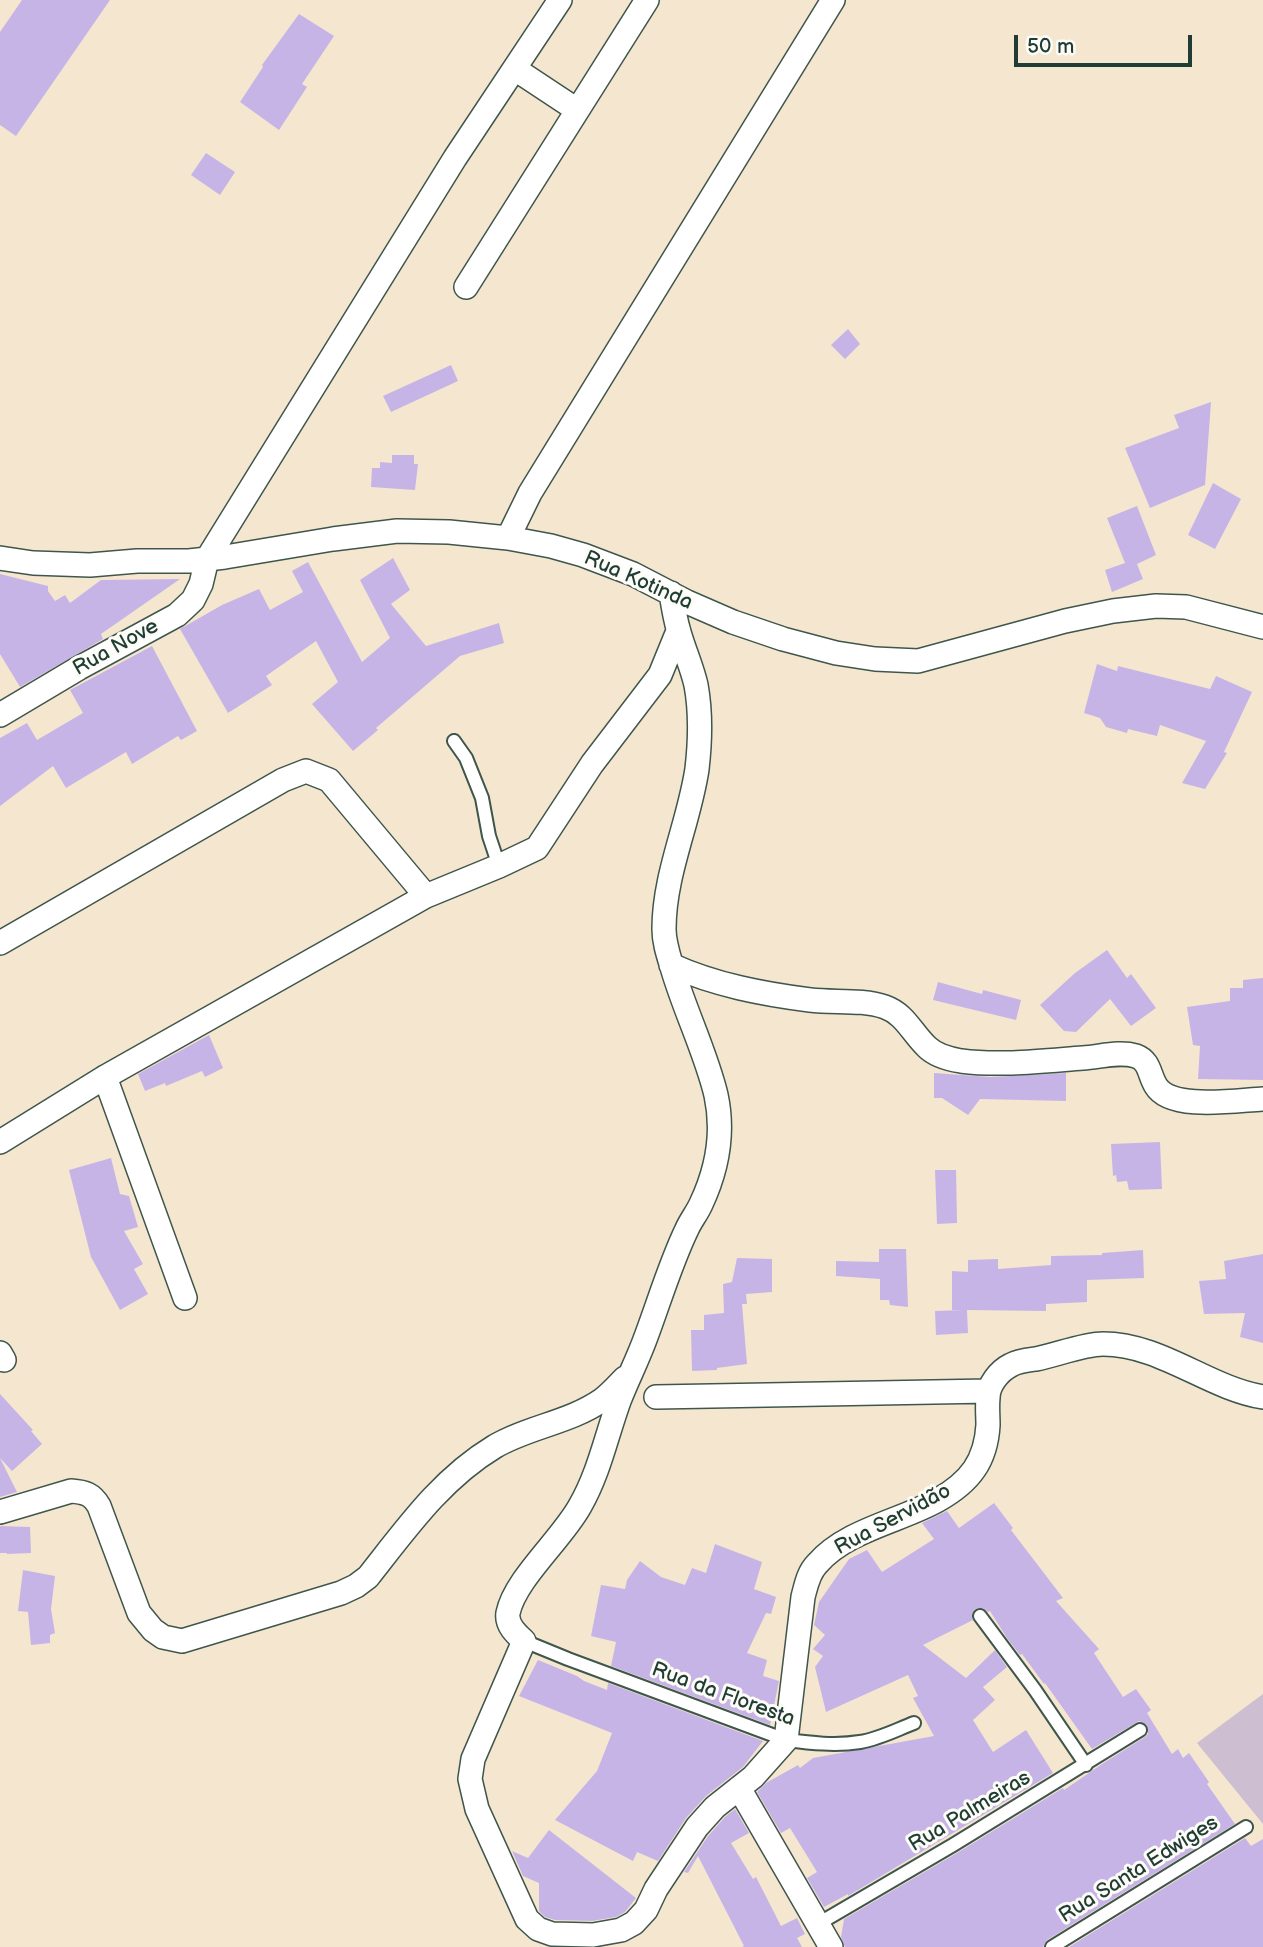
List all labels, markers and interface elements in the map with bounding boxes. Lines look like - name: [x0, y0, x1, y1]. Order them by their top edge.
- scale bar: [1018, 21, 1196, 65]
- text: 50 m: [1027, 34, 1074, 59]
- street label: Rua Kotinda: [580, 546, 696, 616]
- street label: Rua Nove: [69, 614, 163, 682]
- street label: Rua Servidão: [831, 1479, 955, 1561]
- street label: Rua da Floresta: [648, 1657, 798, 1733]
- street label: Rua Palmeiras: [905, 1766, 1035, 1858]
- street label: Rua Santa Edwiges: [1055, 1811, 1223, 1929]

